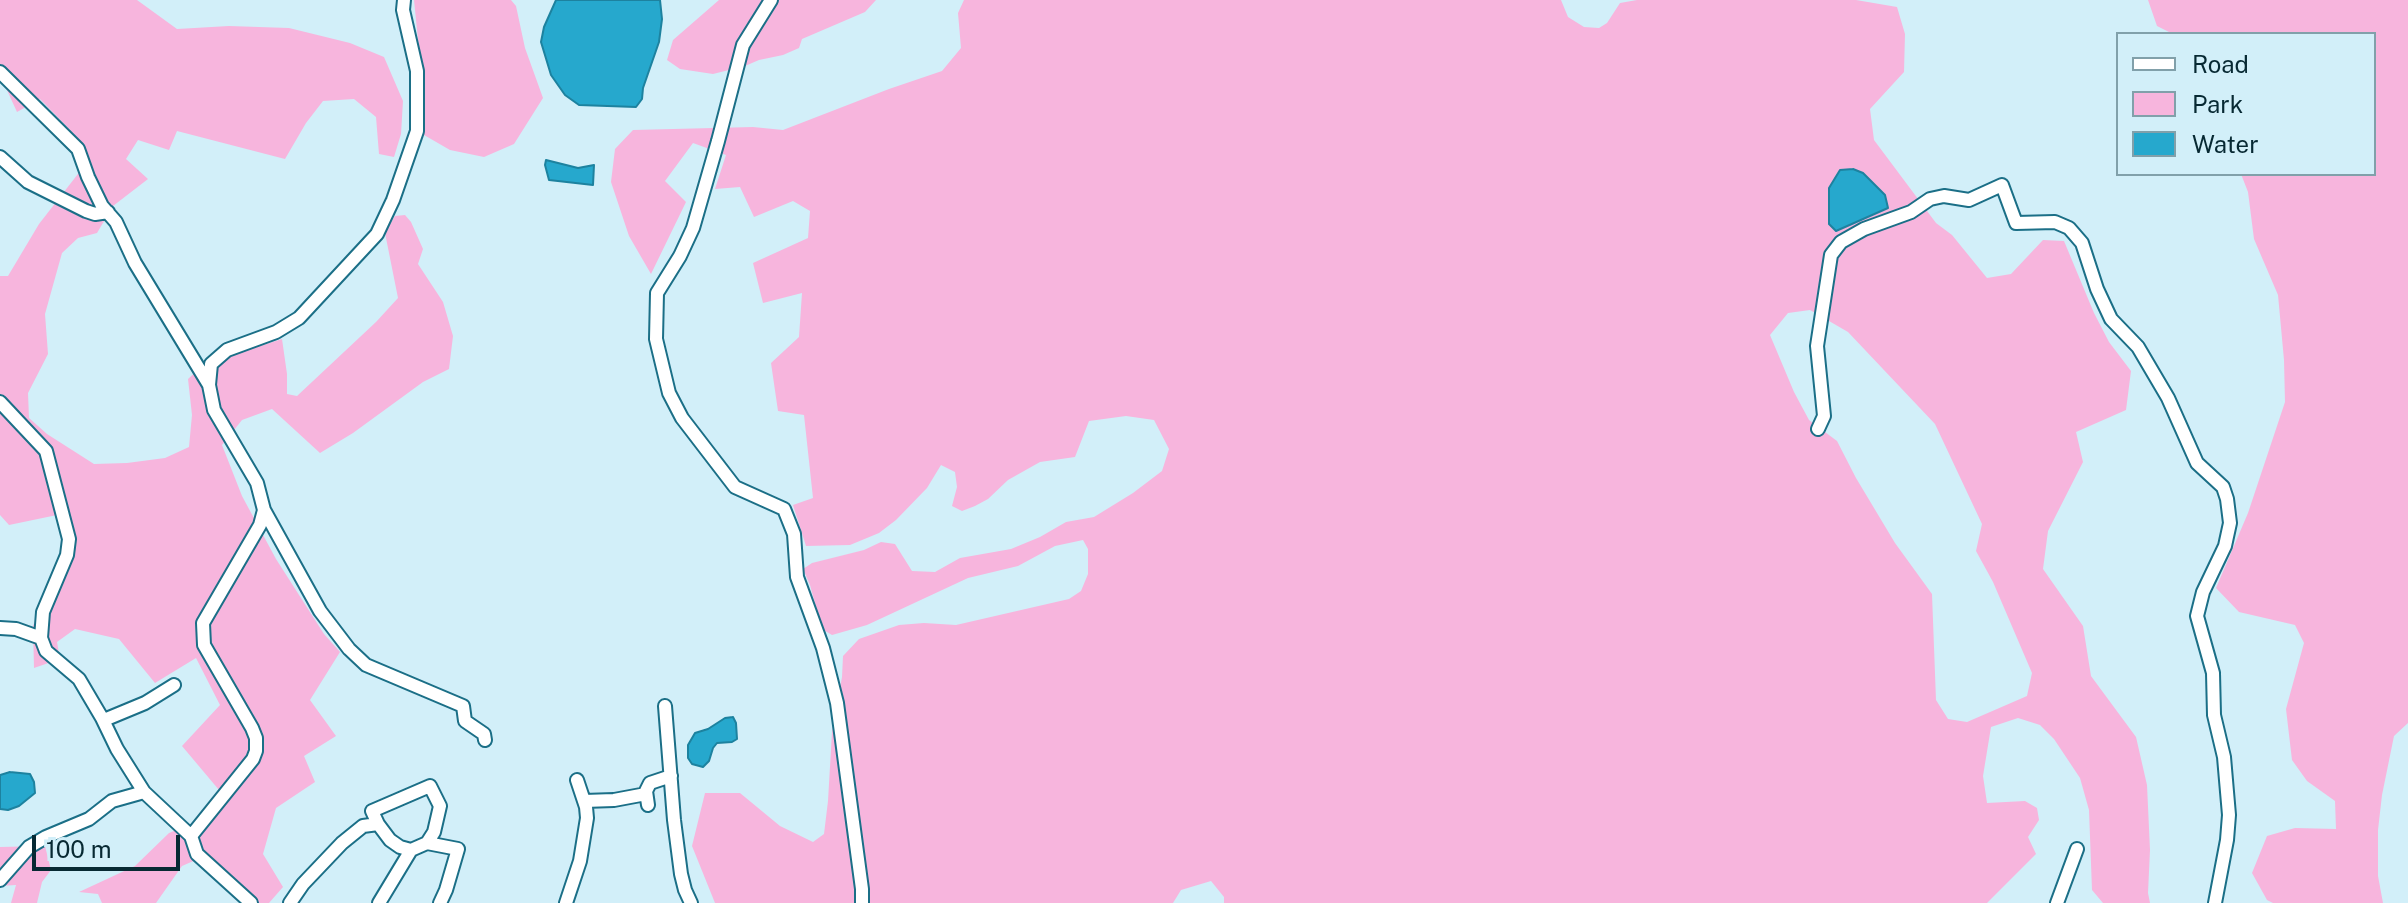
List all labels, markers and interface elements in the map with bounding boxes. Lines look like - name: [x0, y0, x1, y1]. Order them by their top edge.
- legend: [2116, 32, 2376, 176]
- text: Road: [2192, 50, 2249, 78]
- text: Park: [2192, 90, 2243, 118]
- text: Water: [2192, 130, 2259, 158]
- scale bar: [36, 819, 184, 869]
- text: 100 m: [46, 835, 112, 863]

